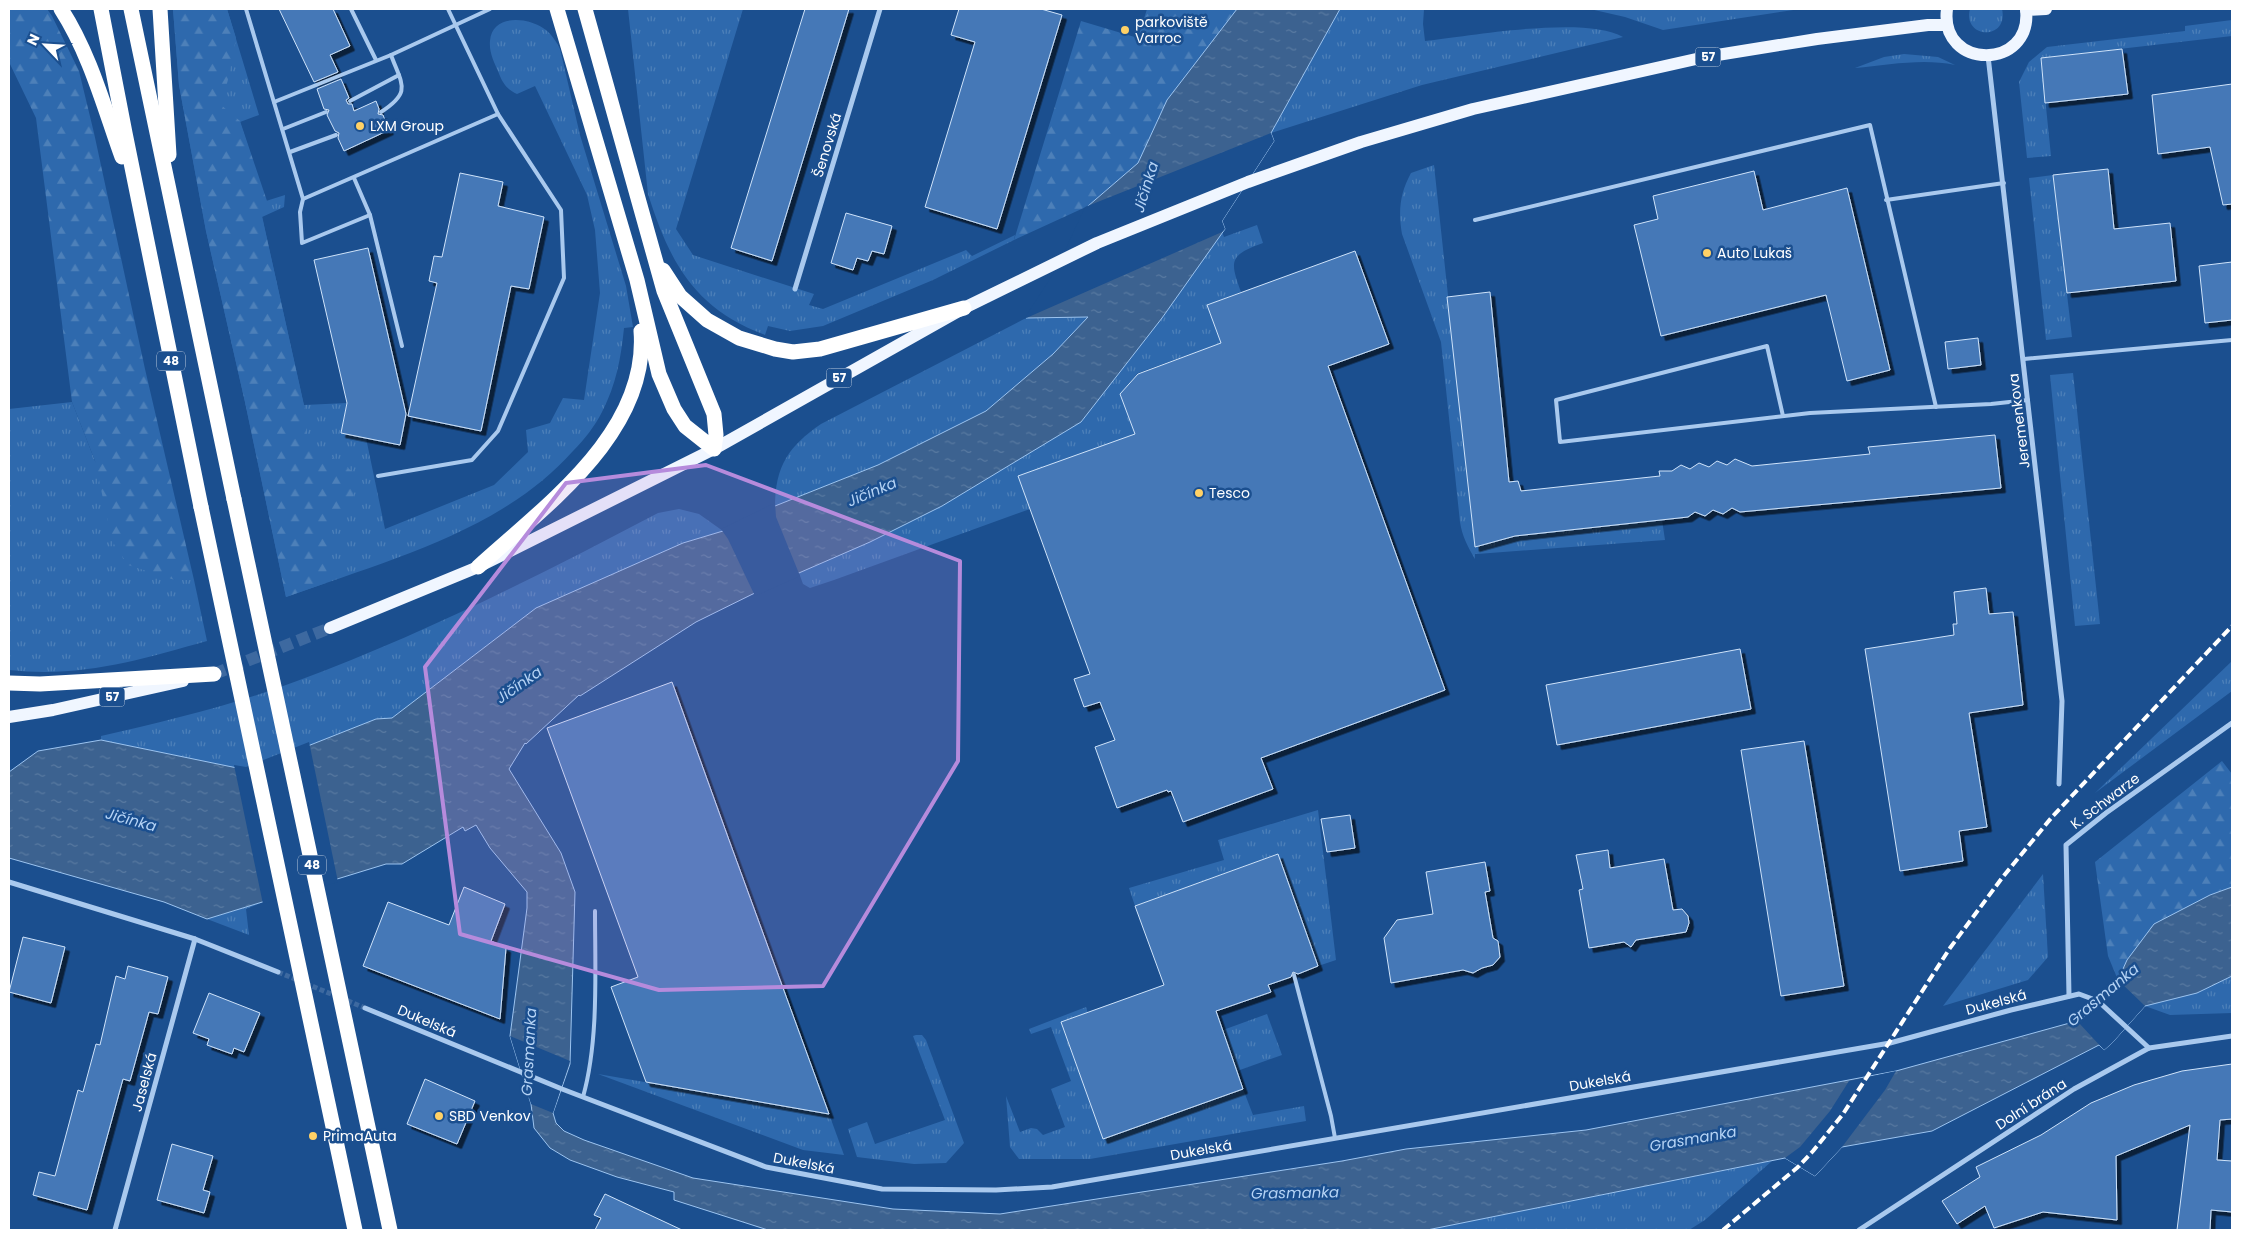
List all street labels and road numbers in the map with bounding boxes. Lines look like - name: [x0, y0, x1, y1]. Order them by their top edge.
- road number: 57: [1696, 48, 1720, 66]
- street label: Šenovská: [808, 110, 846, 180]
- road number: 48: [157, 352, 185, 371]
- road number: 57: [826, 368, 852, 388]
- street label: Jeremenkova: [2003, 372, 2035, 470]
- road number: 57: [100, 688, 124, 706]
- street label: K. Schwarze: [2066, 768, 2144, 834]
- road number: 48: [298, 856, 326, 874]
- street label: Dukelská: [1963, 984, 2029, 1020]
- street label: Dukelská: [394, 1000, 460, 1042]
- street label: Jaselská: [127, 1050, 161, 1114]
- street label: Dukelská: [1568, 1066, 1632, 1096]
- street label: Dolní brána: [1992, 1074, 2070, 1134]
- street label: Dukelská: [1169, 1135, 1233, 1165]
- street label: Dukelská: [772, 1147, 836, 1179]

